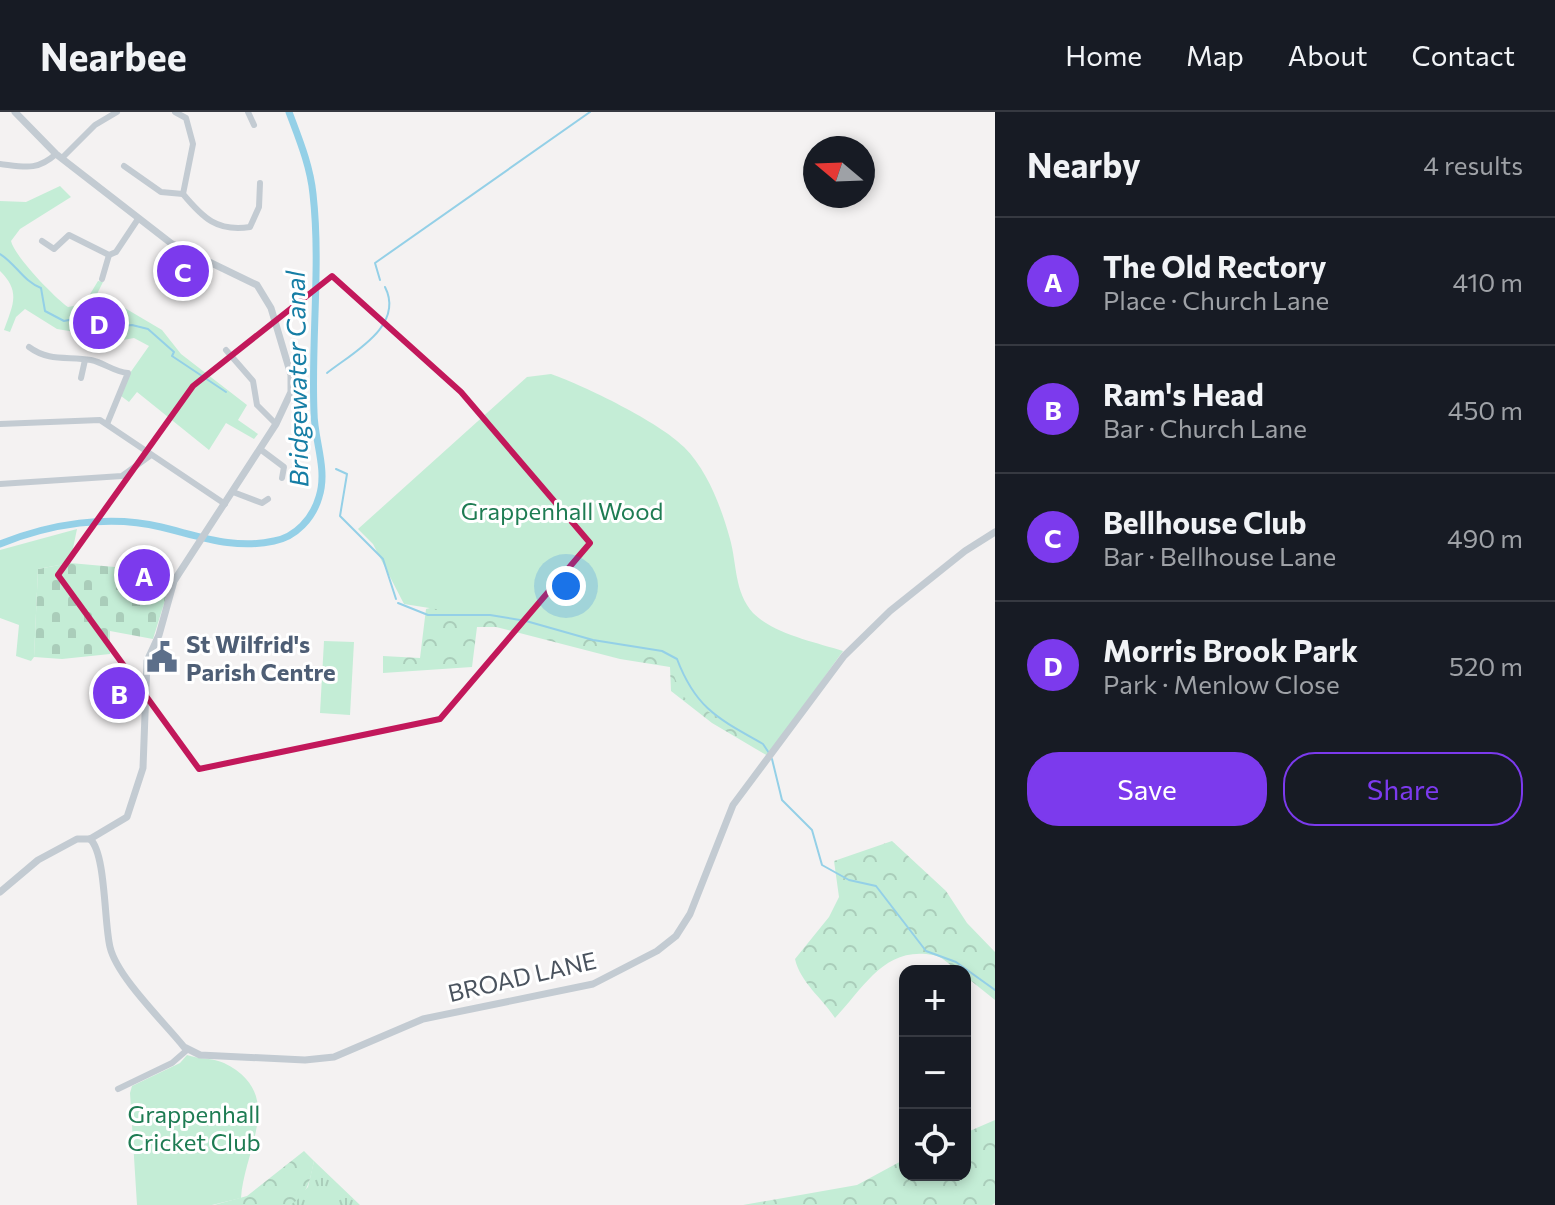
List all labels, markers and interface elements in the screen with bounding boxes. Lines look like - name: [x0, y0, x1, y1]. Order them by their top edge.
- text: Nearbee: [40, 32, 187, 79]
- text: Home: [1065, 38, 1142, 72]
- text: Map: [1186, 38, 1244, 72]
- text: About: [1288, 38, 1368, 72]
- text: Contact: [1412, 38, 1515, 72]
- north arrow: [803, 136, 875, 208]
- text: Nearby: [1027, 143, 1141, 185]
- text: 4 results: [1423, 149, 1523, 180]
- pin: C: [157, 241, 209, 301]
- text: The Old Rectory: [1103, 247, 1326, 284]
- text: A: [1044, 266, 1062, 297]
- text: 410 m: [1452, 266, 1523, 297]
- water label: Bridgewater Canal: [279, 269, 313, 487]
- text: Place · Church Lane: [1103, 284, 1329, 315]
- pin: D: [73, 293, 125, 353]
- text: Ram's Head: [1103, 375, 1264, 412]
- text: B: [1044, 394, 1062, 425]
- text: 450 m: [1448, 394, 1523, 425]
- text: Bar · Church Lane: [1103, 412, 1307, 443]
- park label: Grappenhall Wood: [461, 496, 663, 525]
- text: Bellhouse Club: [1103, 503, 1306, 540]
- text: C: [1044, 522, 1062, 553]
- text: 490 m: [1447, 522, 1523, 553]
- text: Bar · Bellhouse Lane: [1103, 540, 1336, 571]
- pin: A: [118, 545, 170, 605]
- your location: [546, 566, 586, 606]
- place label: St Wilfrid's Parish Centre: [186, 629, 336, 686]
- text: Morris Brook Park: [1103, 631, 1358, 668]
- public building icon: St Wilfrid's Parish Centre: [145, 640, 179, 674]
- text: D: [1043, 650, 1063, 681]
- text: 520 m: [1449, 650, 1523, 681]
- pin: B: [93, 663, 145, 723]
- text: Park · Menlow Close: [1103, 668, 1340, 699]
- button: Save: [1027, 752, 1267, 826]
- button: Share: [1283, 752, 1523, 826]
- street label: BROAD LANE: [445, 945, 599, 1007]
- map controls: [899, 965, 971, 1181]
- button: +: [899, 965, 971, 1037]
- button: −: [899, 1037, 971, 1109]
- park label: Grappenhall Cricket Club: [127, 1099, 261, 1156]
- button: locate: [899, 1109, 971, 1181]

